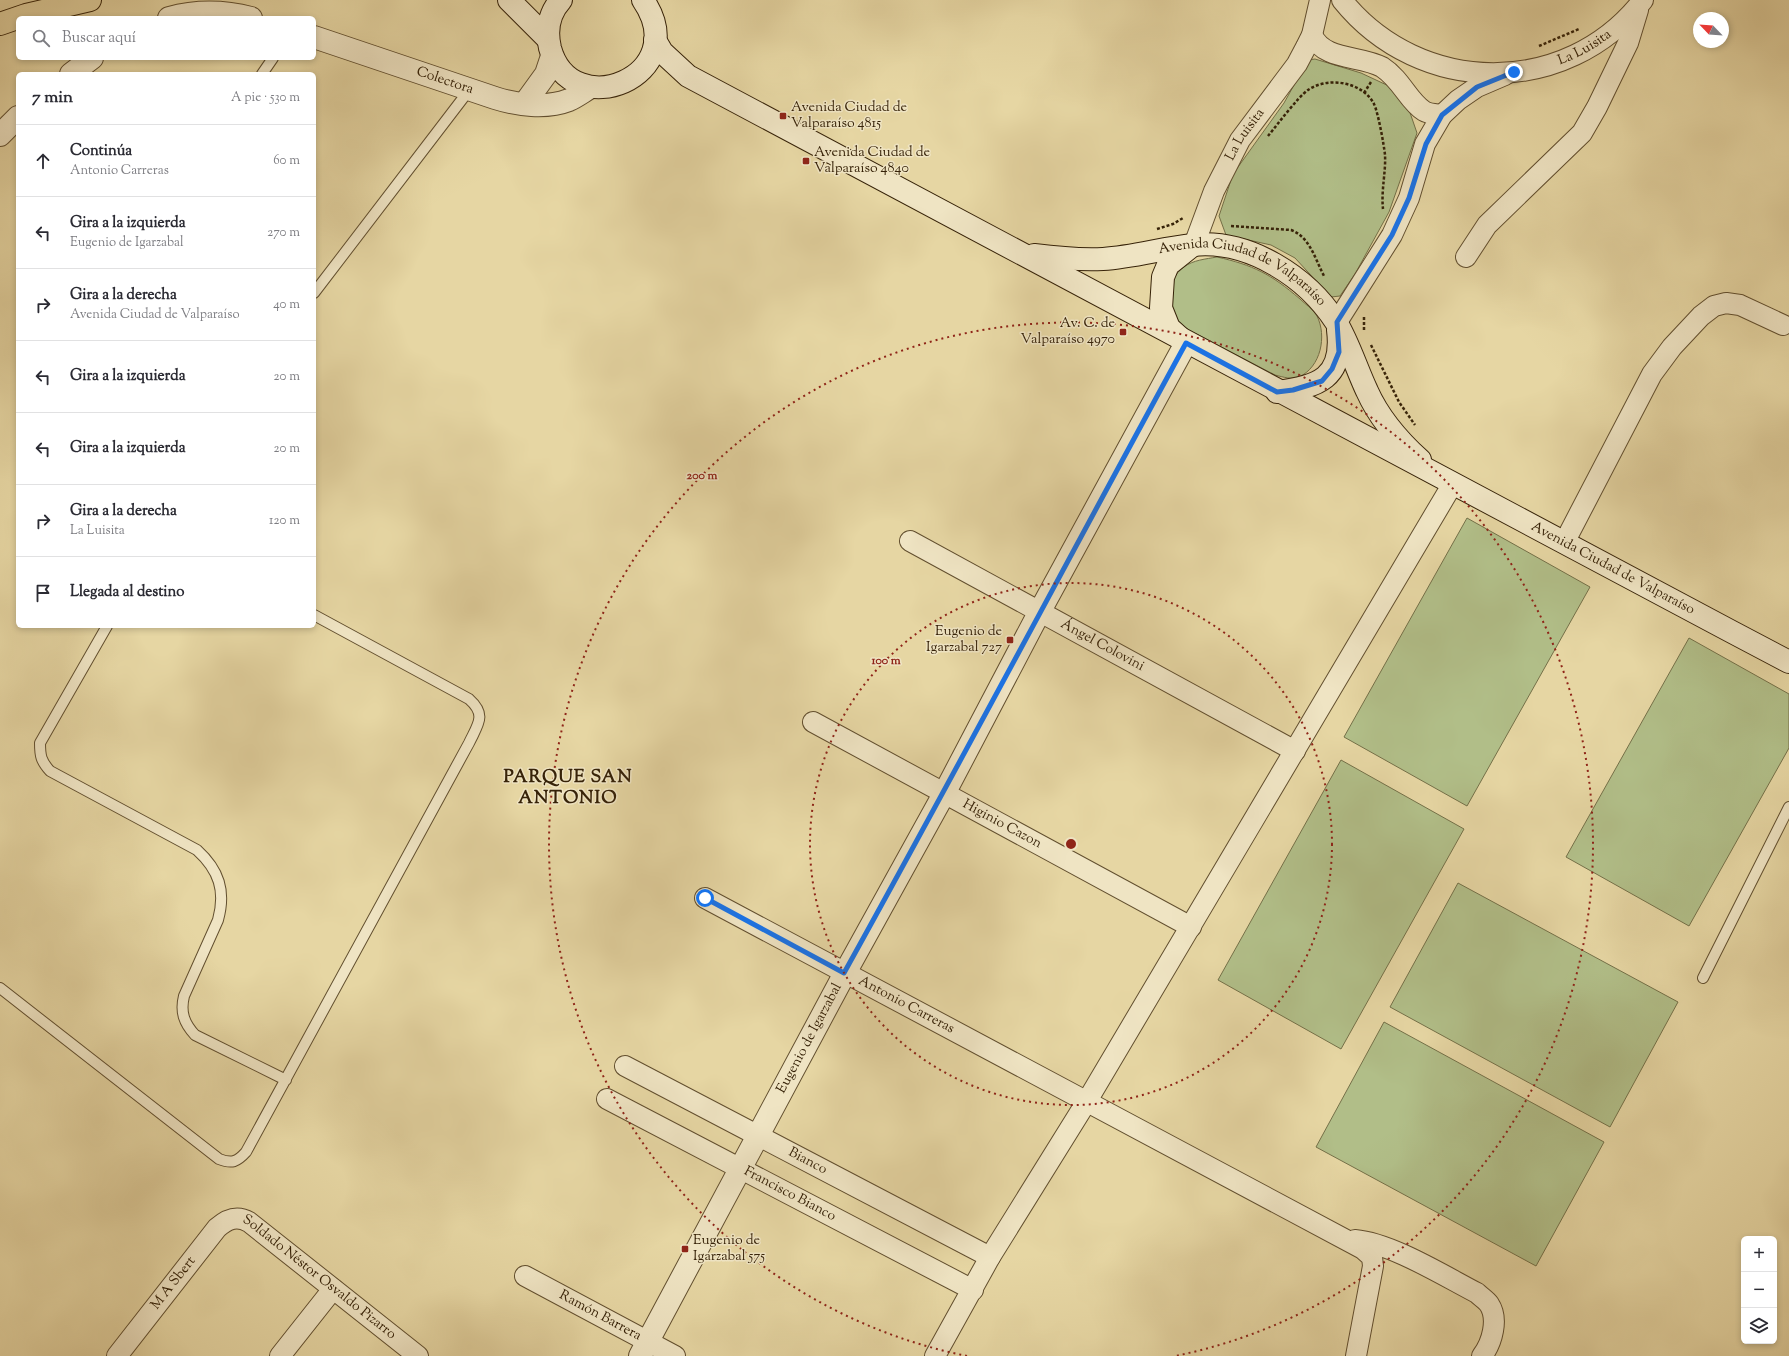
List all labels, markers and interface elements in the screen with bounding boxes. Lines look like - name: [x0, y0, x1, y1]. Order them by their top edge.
- north arrow: [1693, 12, 1729, 48]
- search box: [16, 16, 316, 60]
- street label: La Luisita: [1555, 25, 1617, 71]
- icon: search: [30, 27, 52, 49]
- text: Buscar aquí: [62, 28, 136, 49]
- street label: Colectora: [413, 62, 477, 100]
- route end: [1505, 63, 1523, 81]
- text: 7 min: [32, 86, 73, 110]
- text: A pie · 530 m: [231, 89, 300, 107]
- place label: Avenida Ciudad de Valparaíso 4815: [791, 98, 907, 134]
- street label: La Luisita: [1221, 104, 1270, 164]
- marker: Avenida Ciudad de Valparaíso 4815: [778, 111, 788, 121]
- text: Continúa: [70, 141, 132, 162]
- place label: Avenida Ciudad de Valparaíso 4840: [814, 143, 930, 179]
- icon: ahead: [32, 150, 54, 172]
- text: 60 m: [273, 152, 300, 170]
- marker: Avenida Ciudad de Valparaíso 4840: [801, 156, 811, 166]
- text: Antonio Carreras: [70, 162, 169, 180]
- text: Gira a la izquierda: [70, 213, 186, 234]
- icon: left: [32, 222, 54, 244]
- text: 270 m: [267, 224, 300, 242]
- text: Eugenio de Igarzabal: [70, 234, 184, 252]
- street label: Avenida Ciudad de Valparaíso: [1157, 234, 1331, 311]
- text: Gira a la derecha: [70, 285, 177, 306]
- icon: right: [32, 294, 54, 316]
- text: 40 m: [273, 296, 300, 314]
- text: Avenida Ciudad de Valparaíso: [70, 306, 240, 324]
- place label: Av. C. de Valparaíso 4970: [1021, 314, 1115, 350]
- marker: Av. C. de Valparaíso 4970: [1118, 327, 1128, 337]
- icon: left: [32, 366, 54, 388]
- text: Gira a la izquierda: [70, 366, 186, 387]
- text: 20 m: [274, 368, 300, 386]
- icon: left: [32, 438, 54, 460]
- text: Gira a la izquierda: [70, 438, 186, 459]
- text: 20 m: [274, 440, 300, 458]
- text: 200 m: [687, 467, 717, 485]
- text: Gira a la derecha: [70, 501, 177, 522]
- icon: right: [32, 510, 54, 532]
- text: 120 m: [269, 512, 300, 530]
- street label: Avenida Ciudad de Valparaíso: [1527, 517, 1698, 621]
- text: La Luisita: [70, 522, 125, 540]
- icon: arrive: [32, 582, 54, 604]
- text: Llegada al destino: [70, 582, 185, 603]
- street label: Ángel Colovini: [1057, 615, 1148, 677]
- place label: Eugenio de Igarzabal 727: [926, 622, 1002, 658]
- marker: Eugenio de Igarzabal 727: [1005, 635, 1015, 645]
- text: 100 m: [870, 652, 901, 670]
- district label: PARQUE SAN ANTONIO: [503, 765, 633, 812]
- street label: Higinio Cazon: [959, 795, 1045, 854]
- centre of rings: [1064, 837, 1078, 851]
- route start: [696, 889, 714, 907]
- street label: Antonio Carreras: [854, 971, 958, 1039]
- street label: Eugenio de Igarzabal: [772, 980, 848, 1097]
- street label: Bianco: [785, 1143, 831, 1180]
- street label: Francisco Bianco: [740, 1162, 840, 1227]
- street label: Soldado Néstor Osvaldo Pizarro: [239, 1210, 400, 1345]
- place label: Eugenio de Igarzabal 575: [693, 1231, 765, 1267]
- map controls: [1741, 1236, 1777, 1344]
- button: +: [1741, 1236, 1777, 1272]
- marker: Eugenio de Igarzabal 575: [680, 1244, 690, 1254]
- street label: M A Sbert: [146, 1252, 201, 1314]
- button: −: [1741, 1272, 1777, 1308]
- street label: Ramón Barrera: [555, 1286, 645, 1346]
- button: layers: [1741, 1308, 1777, 1344]

